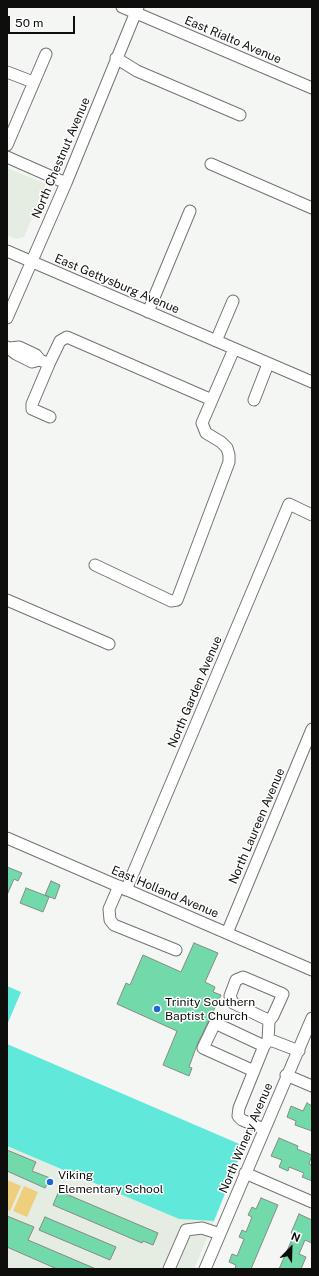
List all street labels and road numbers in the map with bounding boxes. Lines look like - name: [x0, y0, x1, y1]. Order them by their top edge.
- street label: East Rialto Avenue: [182, 13, 284, 67]
- street label: North Chestnut Avenue: [29, 95, 93, 221]
- street label: East Gettysburg Avenue: [52, 251, 182, 317]
- street label: North Garden Avenue: [165, 634, 225, 750]
- street label: North Laureen Avenue: [226, 766, 288, 886]
- street label: East Holland Avenue: [109, 863, 221, 921]
- street label: North Winery Avenue: [216, 1081, 276, 1195]

